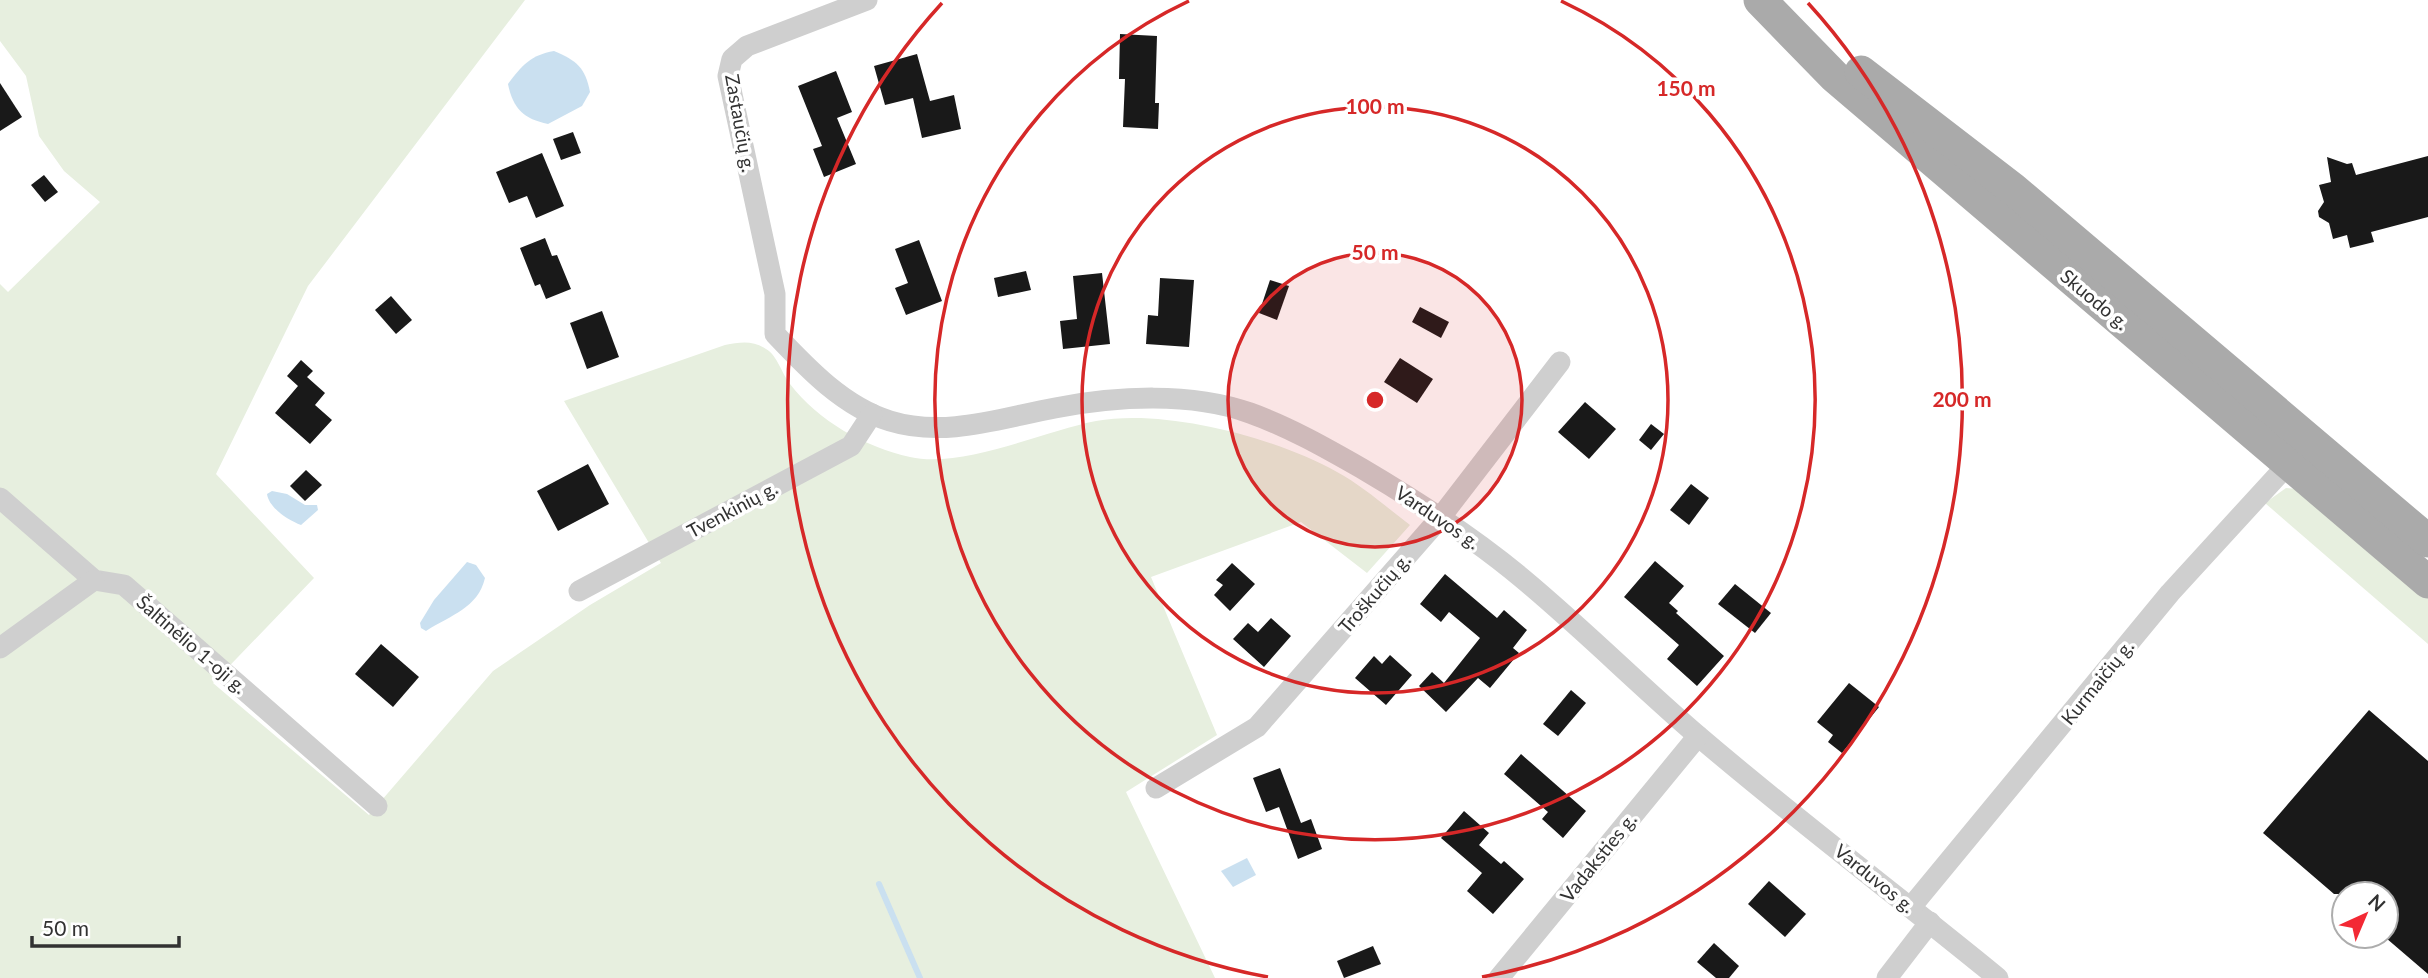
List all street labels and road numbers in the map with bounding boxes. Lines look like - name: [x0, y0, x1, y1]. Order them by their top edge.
- street label: Zastaučių g.: [721, 72, 761, 174]
- street label: Skuodo g.: [2056, 264, 2134, 334]
- street label: Tvenkinių g.: [683, 476, 781, 542]
- street label: Varduvos g.: [1392, 480, 1484, 554]
- street label: Troškučių g.: [1333, 548, 1415, 638]
- street label: Šaltinėlio 1-oji g.: [132, 590, 252, 698]
- street label: Kurmaičių g.: [2056, 635, 2138, 729]
- street label: Vadaksties g.: [1555, 808, 1641, 906]
- street label: Varduvos g.: [1830, 839, 1920, 917]

